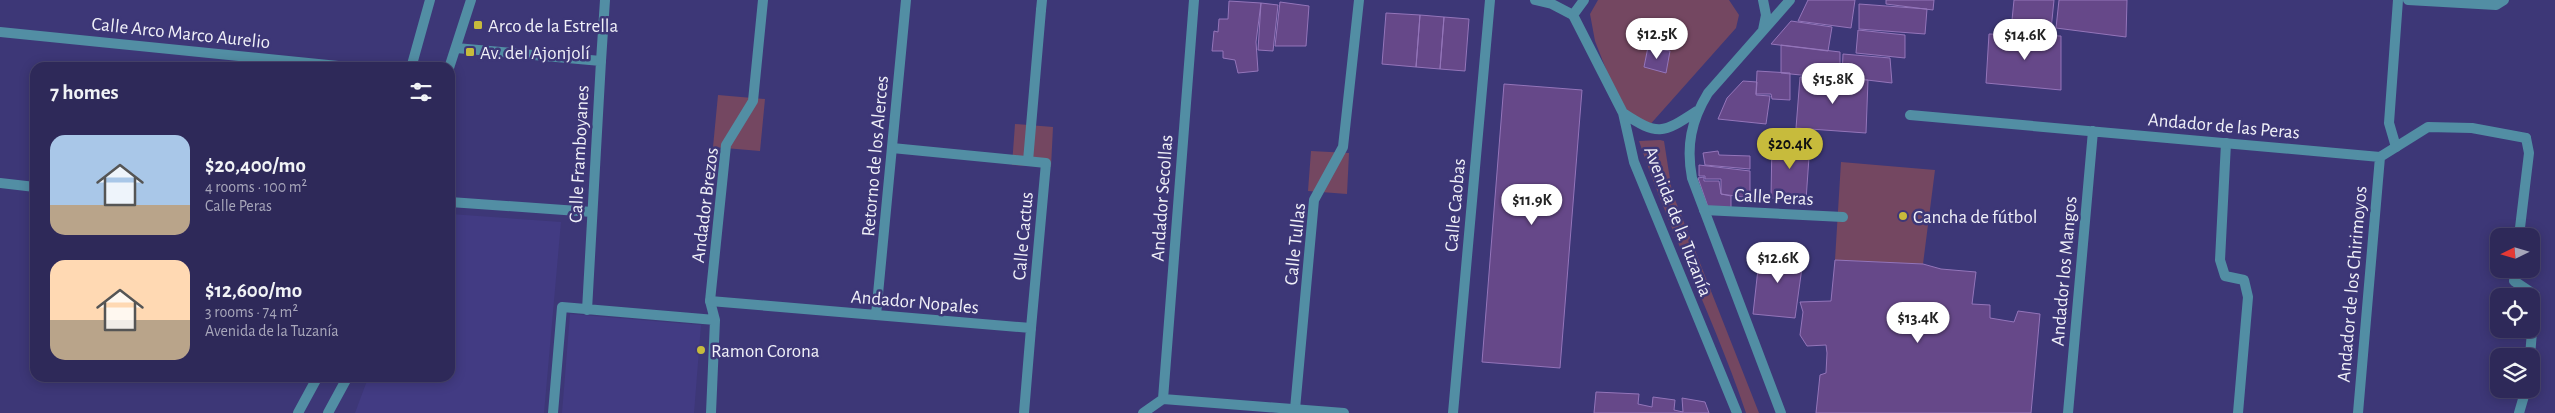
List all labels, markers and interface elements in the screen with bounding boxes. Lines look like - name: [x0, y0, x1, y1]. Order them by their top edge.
- street label: Calle Arco Marco Aurelio: [91, 15, 271, 52]
- place label: Arco de la Estrella: [488, 17, 619, 36]
- pin: $12.5K: [1616, 18, 1698, 60]
- pin: $14.6K: [1984, 18, 2066, 61]
- marker: Arco de la Estrella: [472, 19, 484, 31]
- text: $12.5K: [1637, 26, 1677, 42]
- text: $14.6K: [2004, 27, 2046, 43]
- place label: Av. del Ajonjolí: [480, 44, 590, 63]
- marker: Av. del Ajonjolí: [464, 46, 476, 58]
- pin: $15.8K: [1792, 62, 1874, 105]
- text: $15.8K: [1813, 71, 1853, 87]
- street label: Retorno de los Alerces: [859, 75, 892, 237]
- icon: filters: [407, 78, 435, 106]
- text: 7 homes: [50, 82, 119, 103]
- street label: Calle Framboyanes: [566, 85, 593, 224]
- street label: Andador de las Peras: [2147, 110, 2301, 143]
- pin: $20.4K: [1749, 128, 1831, 170]
- street label: Andador Secollas: [1149, 134, 1176, 262]
- text: $20.4K: [1768, 136, 1812, 152]
- street label: Avenida de la Tuzanía: [1640, 144, 1715, 299]
- street label: Andador Brezos: [689, 146, 722, 264]
- icon: home: [90, 155, 150, 215]
- text: $20,400/mo: [205, 155, 306, 176]
- street label: Calle Caobas: [1442, 158, 1469, 253]
- text: 4 rooms · 100 m²: [205, 179, 307, 195]
- pin: $11.9K: [1491, 184, 1573, 226]
- street label: Andador de los Chirimoyos: [2334, 185, 2371, 383]
- street label: Calle Peras: [1734, 186, 1814, 209]
- street label: Calle Cactus: [1010, 191, 1037, 281]
- text: $11.9K: [1512, 192, 1552, 208]
- street label: Andador los Mangos: [2048, 195, 2081, 347]
- text: Calle Peras: [205, 198, 272, 214]
- street label: Calle Tullas: [1282, 202, 1309, 286]
- place label: Cancha de fútbol: [1913, 208, 2037, 227]
- marker: Cancha de fútbol: [1897, 210, 1909, 222]
- north arrow: [2490, 228, 2540, 278]
- map controls: [2490, 228, 2540, 398]
- pin: $12.6K: [1737, 242, 1819, 284]
- text: $12.6K: [1757, 250, 1799, 266]
- icon: home: [90, 280, 150, 340]
- text: $12,600/mo: [205, 280, 302, 301]
- street label: Andador Nopales: [850, 287, 980, 318]
- button: locate: [2490, 288, 2540, 338]
- pin: $13.4K: [1877, 302, 1959, 344]
- text: 3 rooms · 74 m²: [205, 304, 298, 320]
- text: $13.4K: [1898, 310, 1938, 326]
- text: Avenida de la Tuzanía: [205, 323, 339, 339]
- place label: Ramon Corona: [711, 342, 820, 361]
- marker: Ramon Corona: [695, 344, 707, 356]
- button: layers: [2490, 348, 2540, 398]

